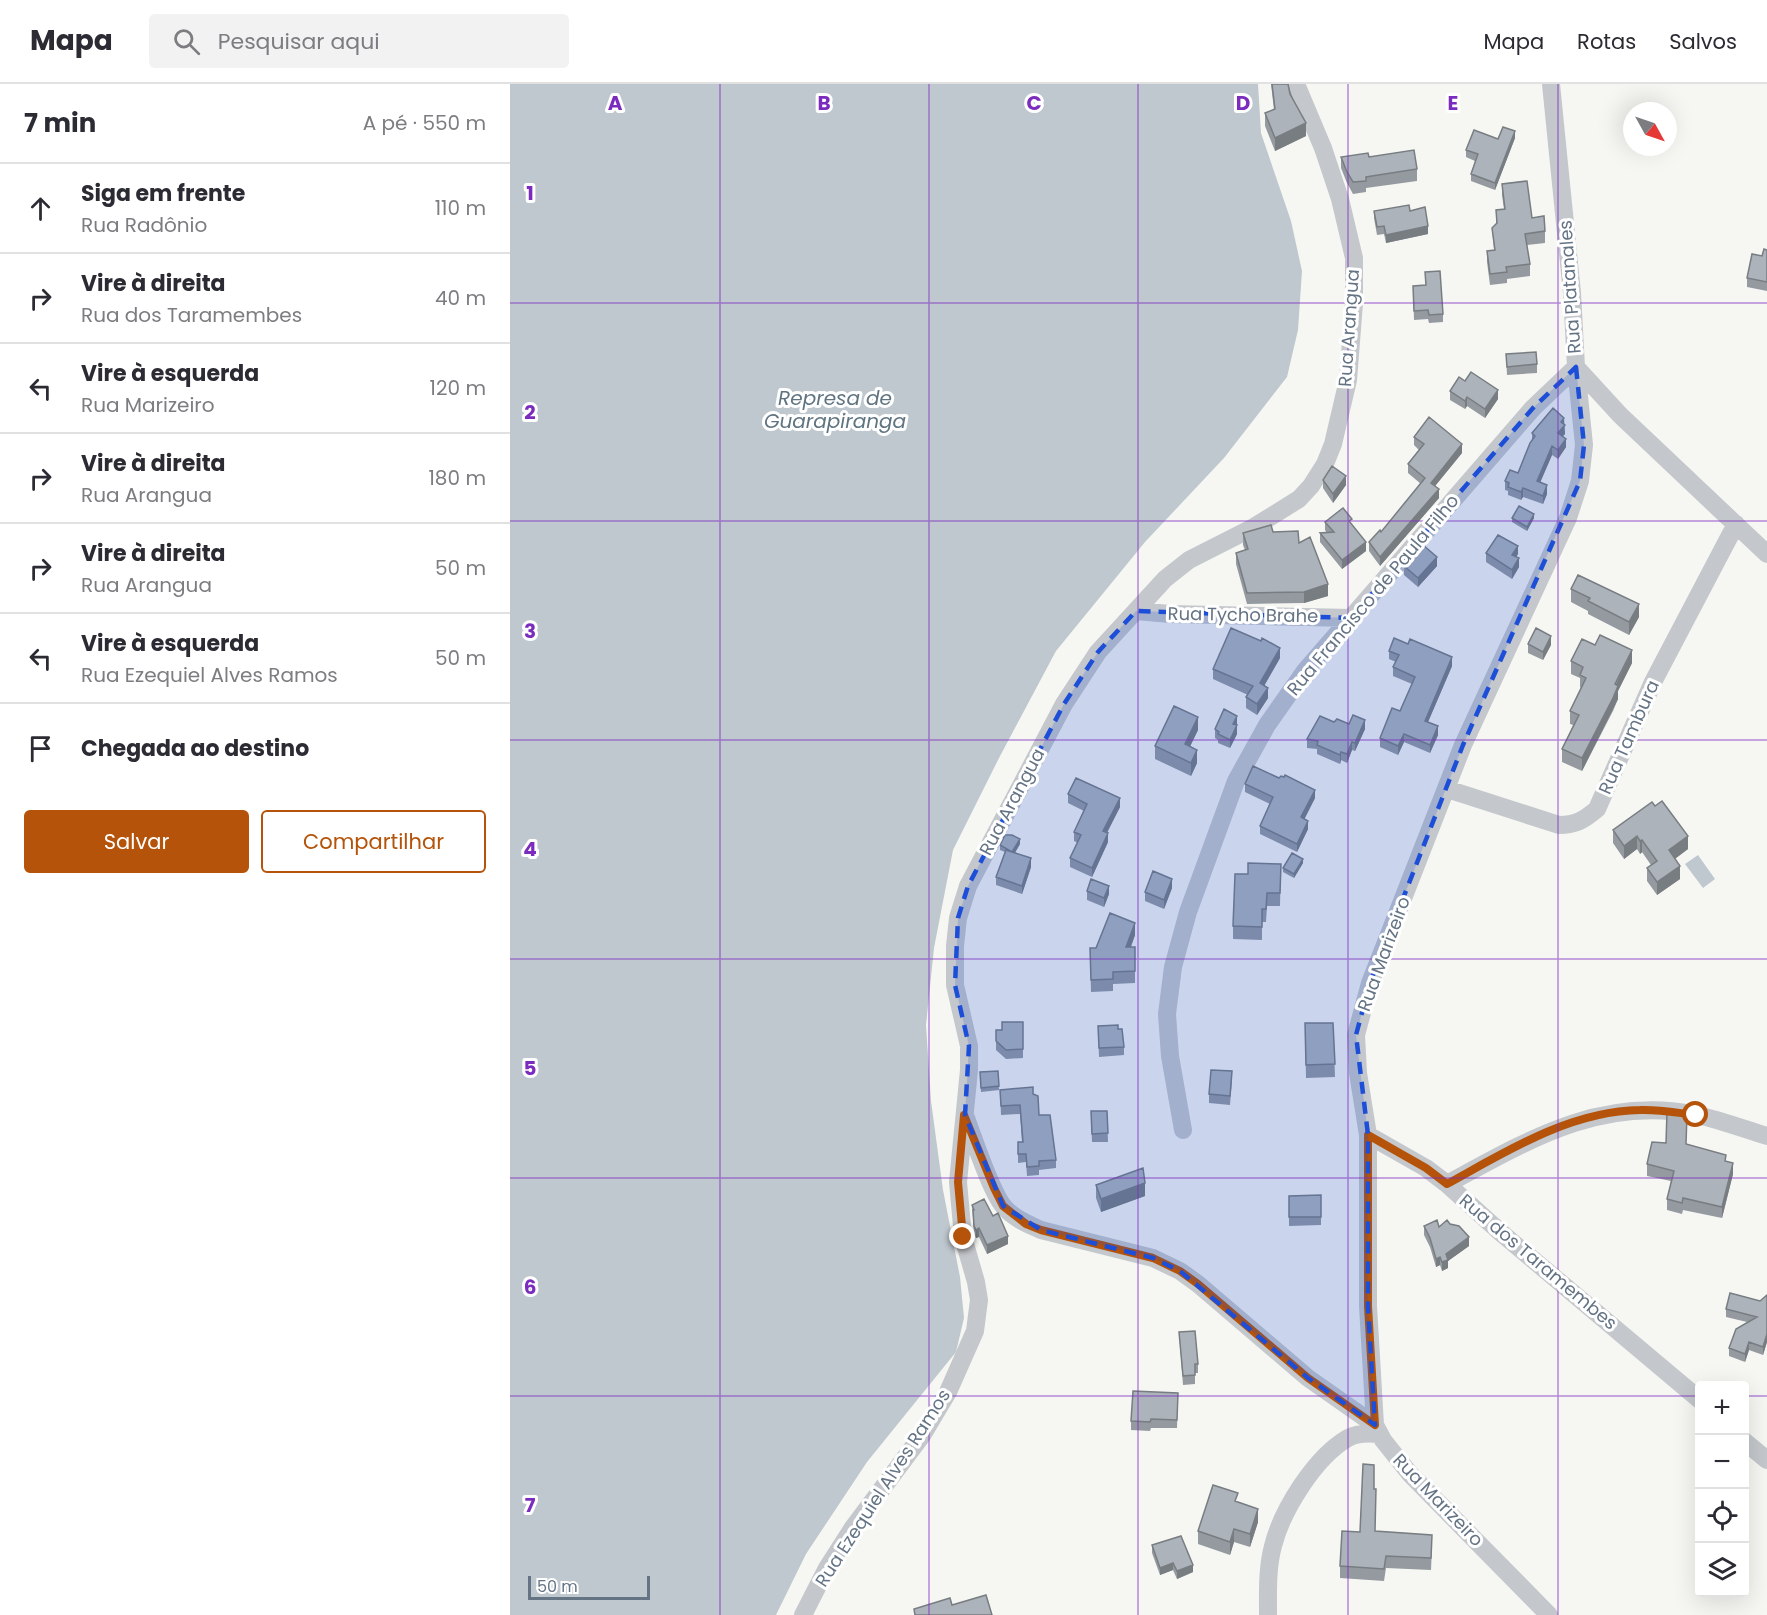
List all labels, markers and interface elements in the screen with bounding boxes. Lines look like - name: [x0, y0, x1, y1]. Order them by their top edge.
- search box: [149, 14, 569, 68]
- text: Mapa: [30, 21, 113, 60]
- icon: search: [170, 25, 203, 58]
- text: Pesquisar aqui: [218, 26, 380, 57]
- text: Mapa: [1483, 27, 1544, 56]
- text: Rotas: [1577, 27, 1636, 56]
- text: Salvos: [1669, 27, 1737, 56]
- text: A: [608, 89, 623, 117]
- text: B: [817, 89, 831, 117]
- text: C: [1026, 89, 1042, 117]
- text: D: [1236, 89, 1250, 117]
- text: E: [1448, 89, 1458, 117]
- north arrow: [1623, 102, 1677, 156]
- text: 7 min: [24, 105, 96, 141]
- text: A pé · 550 m: [363, 109, 486, 137]
- text: Siga em frente: [81, 178, 245, 209]
- text: 1: [526, 179, 534, 207]
- icon: ahead: [24, 192, 57, 225]
- text: 110 m: [435, 194, 486, 222]
- text: Rua Radônio: [81, 211, 207, 239]
- street label: Rua Platanales: [1552, 219, 1587, 355]
- text: Vire à direita: [81, 268, 226, 299]
- street label: Rua Arangua: [1332, 268, 1365, 388]
- icon: right: [24, 282, 57, 315]
- text: 40 m: [435, 284, 486, 312]
- text: Rua dos Taramembes: [81, 301, 302, 329]
- text: Vire à esquerda: [81, 358, 259, 389]
- icon: left: [24, 372, 57, 405]
- text: 120 m: [430, 374, 486, 402]
- water label: Represa de Guarapiranga: [764, 384, 906, 435]
- text: Rua Marizeiro: [81, 391, 215, 419]
- text: 2: [524, 398, 536, 426]
- text: Vire à direita: [81, 448, 226, 479]
- icon: right: [24, 462, 57, 495]
- text: 180 m: [428, 464, 486, 492]
- text: Rua Arangua: [81, 481, 212, 509]
- street label: Rua Francisco de Paula Filho: [1281, 489, 1464, 701]
- text: Vire à direita: [81, 538, 226, 569]
- icon: right: [24, 552, 57, 585]
- text: 50 m: [435, 554, 486, 582]
- text: Rua Arangua: [81, 571, 212, 599]
- street label: Rua Tycho Brahe: [1167, 601, 1319, 628]
- text: 3: [524, 617, 536, 645]
- text: Vire à esquerda: [81, 628, 259, 659]
- icon: left: [24, 642, 57, 675]
- text: 50 m: [435, 644, 486, 672]
- text: Rua Ezequiel Alves Ramos: [81, 661, 338, 689]
- street label: Rua Tambura: [1592, 676, 1665, 798]
- icon: arrive: [24, 732, 57, 765]
- text: Chegada ao destino: [81, 733, 309, 764]
- street label: Rua Arangua: [973, 744, 1050, 860]
- button: Salvar: [24, 810, 249, 873]
- button: Compartilhar: [261, 810, 486, 873]
- text: 4: [523, 835, 537, 863]
- street label: Rua Marizeiro: [1351, 893, 1416, 1015]
- text: 5: [524, 1054, 537, 1082]
- route start: [1682, 1101, 1708, 1127]
- street label: Rua dos Taramembes: [1454, 1188, 1623, 1335]
- route end: [949, 1223, 975, 1249]
- text: 6: [524, 1273, 536, 1301]
- map controls: [1695, 1381, 1749, 1597]
- button: +: [1695, 1381, 1749, 1435]
- street label: Rua Ezequiel Alves Ramos: [809, 1384, 956, 1591]
- button: −: [1695, 1435, 1749, 1489]
- street label: Rua Marizeiro: [1388, 1448, 1489, 1552]
- button: locate: [1695, 1489, 1749, 1543]
- text: 7: [525, 1491, 536, 1519]
- button: layers: [1695, 1543, 1749, 1597]
- scale bar: [528, 1573, 650, 1600]
- text: 50 m: [537, 1575, 578, 1598]

